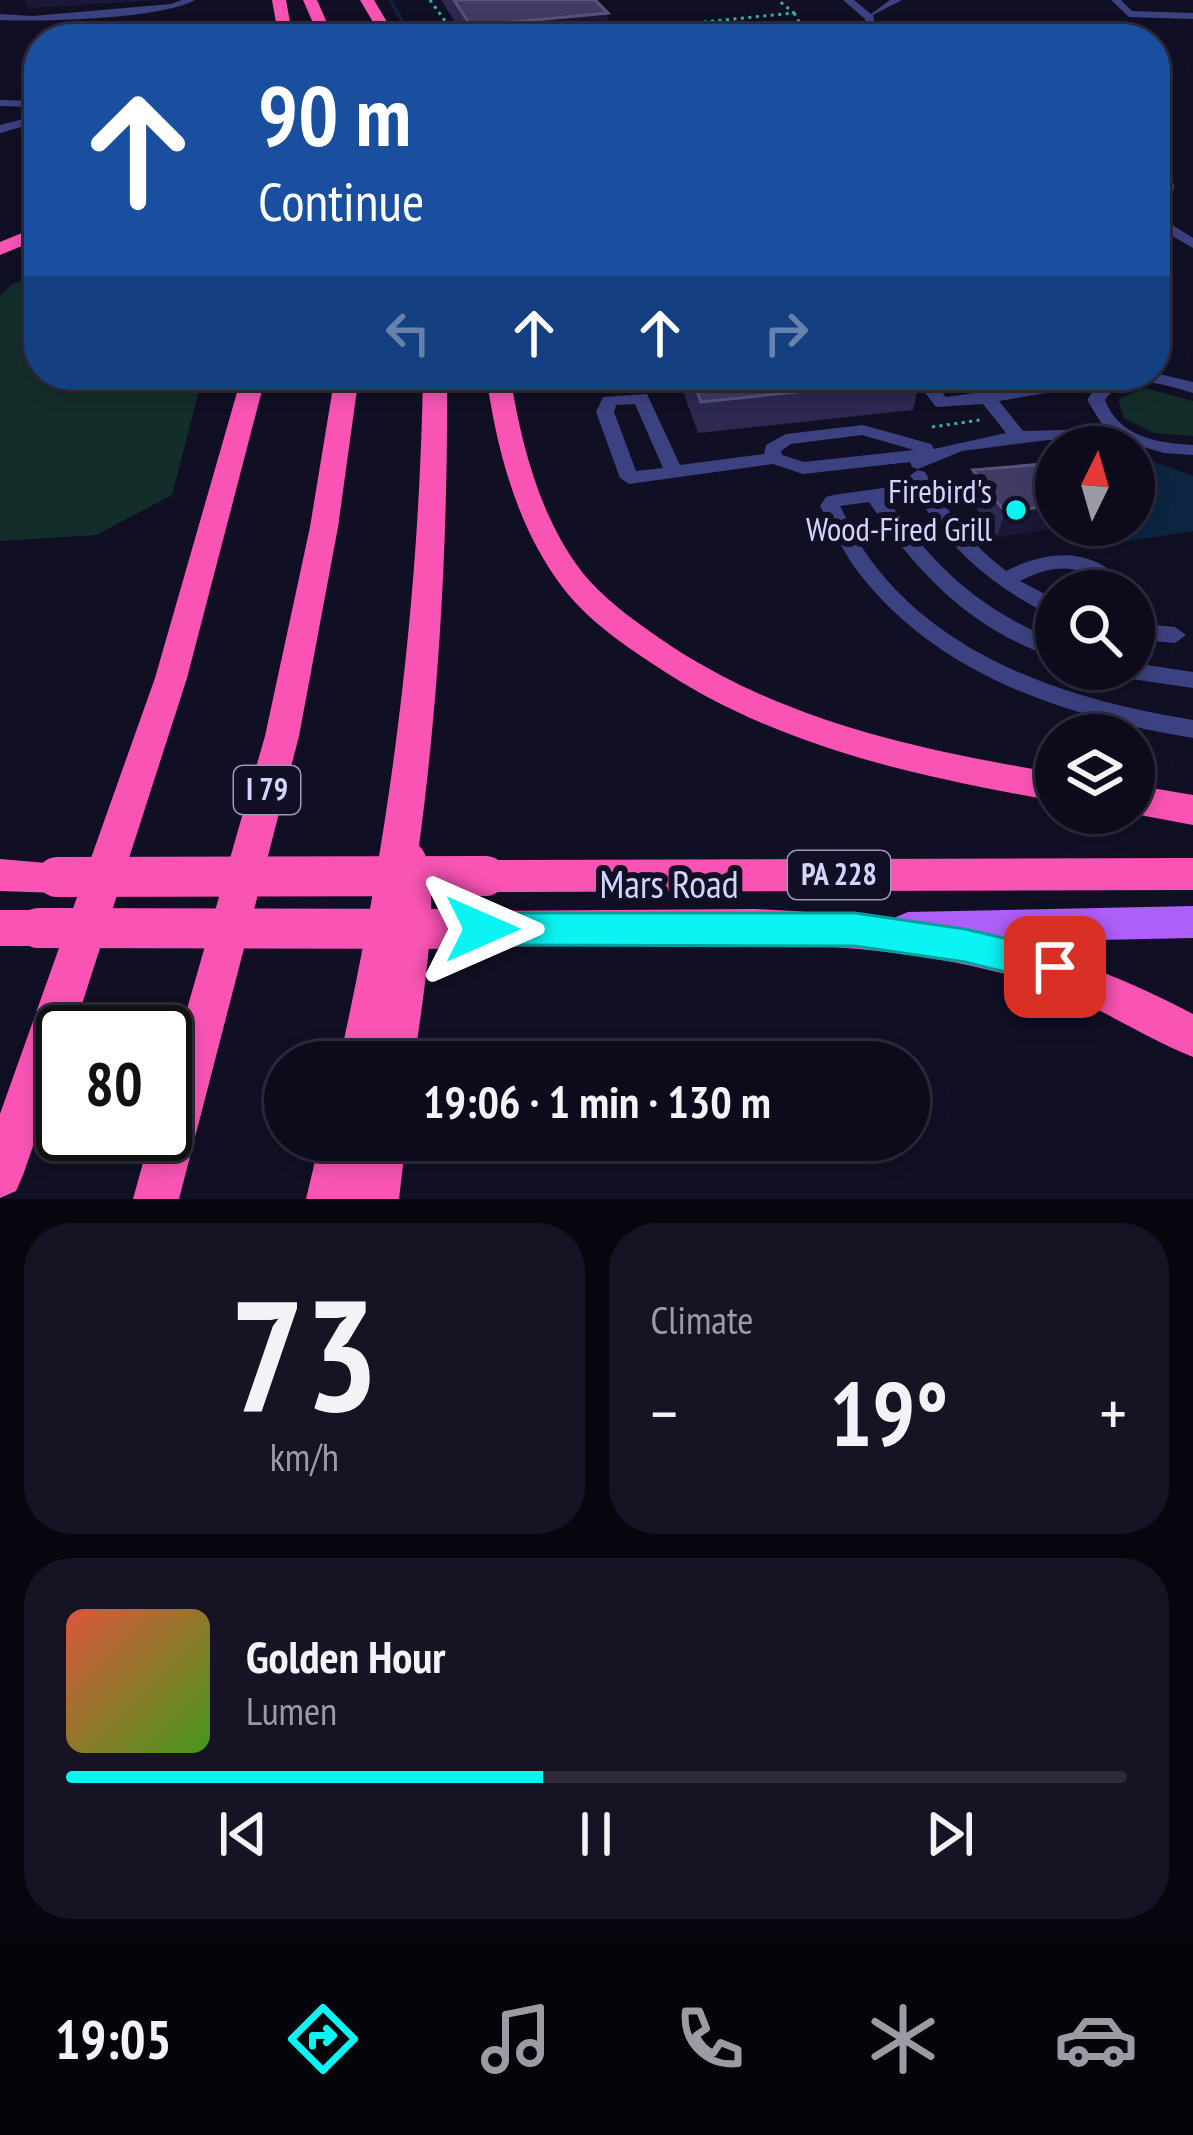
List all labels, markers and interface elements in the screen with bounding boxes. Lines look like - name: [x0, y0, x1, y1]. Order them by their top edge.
- text: 90 m: [258, 60, 411, 169]
- icon: ahead: [60, 72, 216, 228]
- text: Continue: [258, 166, 424, 236]
- icon: left: [375, 300, 441, 366]
- icon: ahead: [501, 300, 567, 366]
- icon: ahead: [627, 300, 693, 366]
- icon: right: [753, 300, 819, 366]
- north arrow: [1035, 426, 1155, 546]
- map controls: [1035, 426, 1155, 834]
- place label: Firebird's Wood-Fired Grill: [806, 469, 992, 550]
- marker: Firebird's Wood-Fired Grill: [1003, 497, 1029, 523]
- button: search: [1035, 570, 1155, 690]
- button: layers: [1035, 714, 1155, 834]
- road number: I 79: [234, 766, 300, 814]
- road number: PA 228: [788, 851, 890, 899]
- street label: Mars Road: [599, 858, 739, 909]
- position arrow: [419, 866, 545, 992]
- pin: [1004, 916, 1106, 1018]
- icon: arrive: [1022, 934, 1088, 1000]
- speed limit sign: 80: [36, 1005, 192, 1161]
- text: 19:06 · 1 min · 130 m: [423, 1072, 771, 1130]
- text: 73: [230, 1252, 379, 1454]
- text: Climate: [651, 1294, 753, 1345]
- text: 19°: [829, 1354, 948, 1471]
- text: −: [651, 1370, 678, 1455]
- text: +: [1100, 1370, 1127, 1455]
- text: km/h: [270, 1431, 339, 1482]
- text: Golden Hour: [246, 1627, 446, 1685]
- text: Lumen: [246, 1685, 337, 1736]
- icon: previous: [210, 1801, 276, 1867]
- icon: pause: [563, 1801, 629, 1867]
- icon: next: [917, 1801, 983, 1867]
- icon: directions: [281, 1997, 365, 2081]
- icon: music: [474, 1997, 558, 2081]
- icon: phone: [668, 1997, 752, 2081]
- icon: climate: [861, 1997, 945, 2081]
- icon: car: [1054, 1997, 1138, 2081]
- text: 19:05: [55, 2004, 171, 2074]

